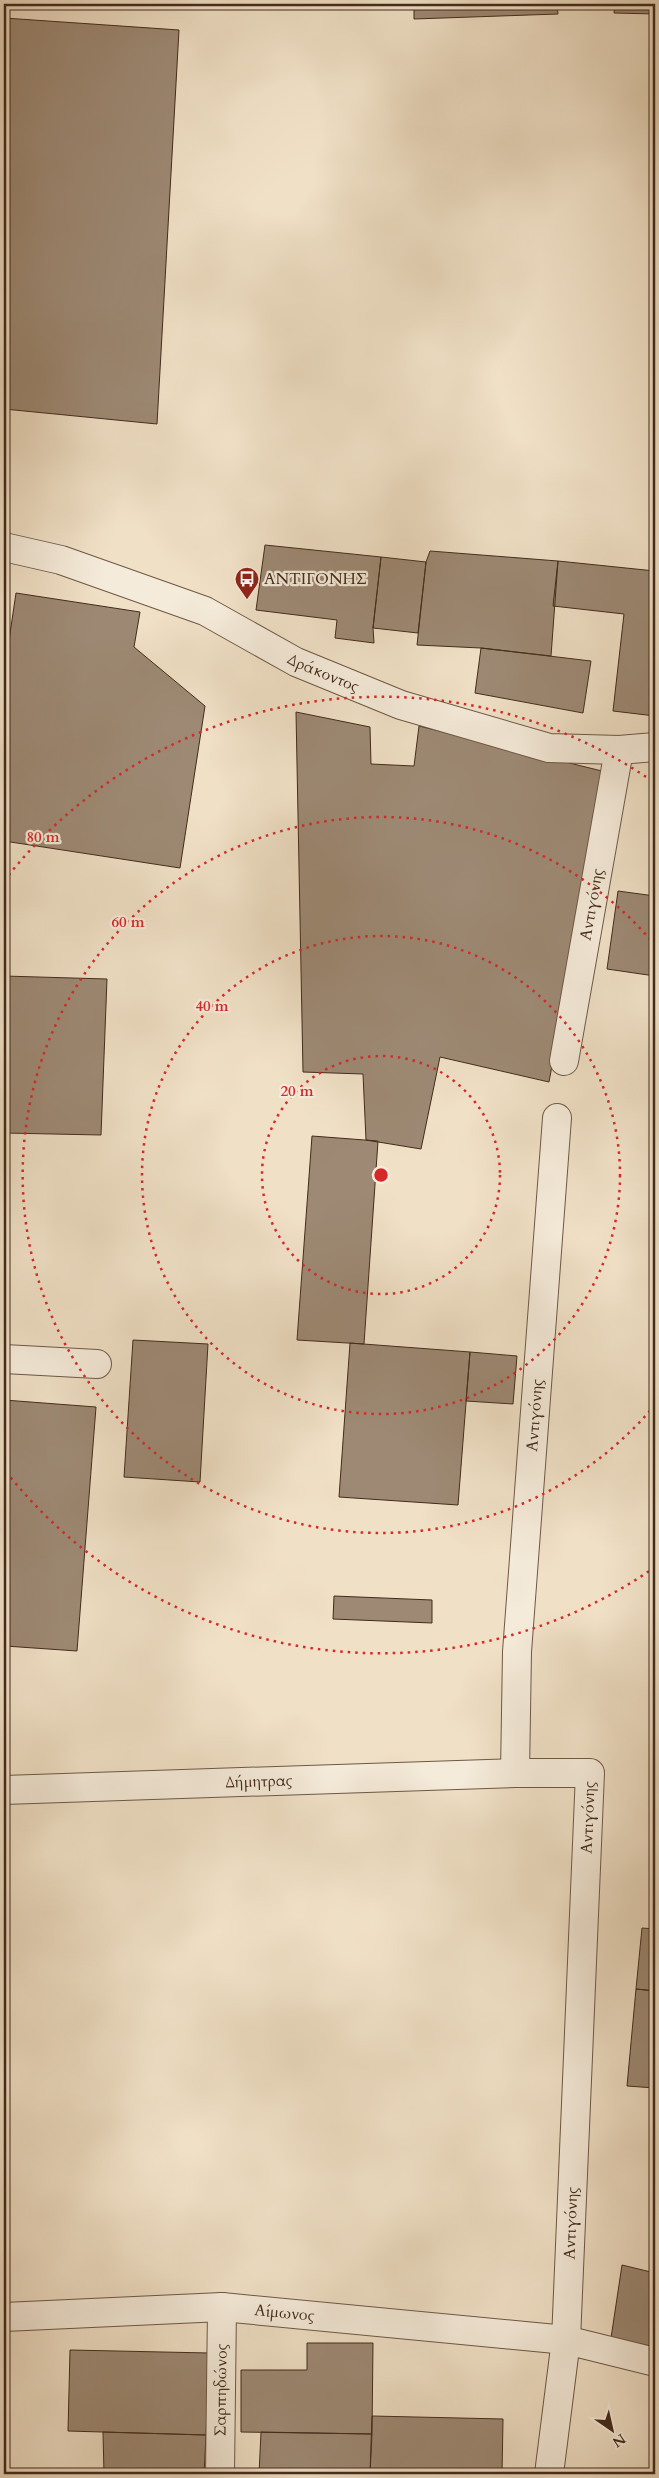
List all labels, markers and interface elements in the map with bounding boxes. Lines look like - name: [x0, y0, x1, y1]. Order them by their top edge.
- bus stop icon: ΑΝΤΙΓΟΝΗΣ: [234, 566, 260, 600]
- place label: ΑΝΤΙΓΟΝΗΣ: [264, 568, 367, 590]
- street label: Δράκοντος: [283, 648, 363, 698]
- text: 80 m: [26, 827, 60, 847]
- street label: Αντιγόνης: [575, 867, 609, 942]
- text: 60 m: [111, 912, 145, 932]
- text: 40 m: [195, 996, 229, 1016]
- text: 20 m: [280, 1081, 314, 1101]
- centre of rings: [372, 1166, 390, 1184]
- street label: Αντιγόνης: [521, 1378, 548, 1452]
- street label: Δήμητρας: [225, 1769, 293, 1794]
- street label: Αντιγόνης: [576, 1781, 601, 1854]
- street label: Αντιγόνης: [558, 2186, 583, 2260]
- street label: Αίμωνος: [253, 2299, 316, 2327]
- street label: Σαρπηδώνος: [209, 2343, 233, 2437]
- north arrow: [586, 2406, 636, 2456]
- text: N: [609, 2429, 629, 2452]

